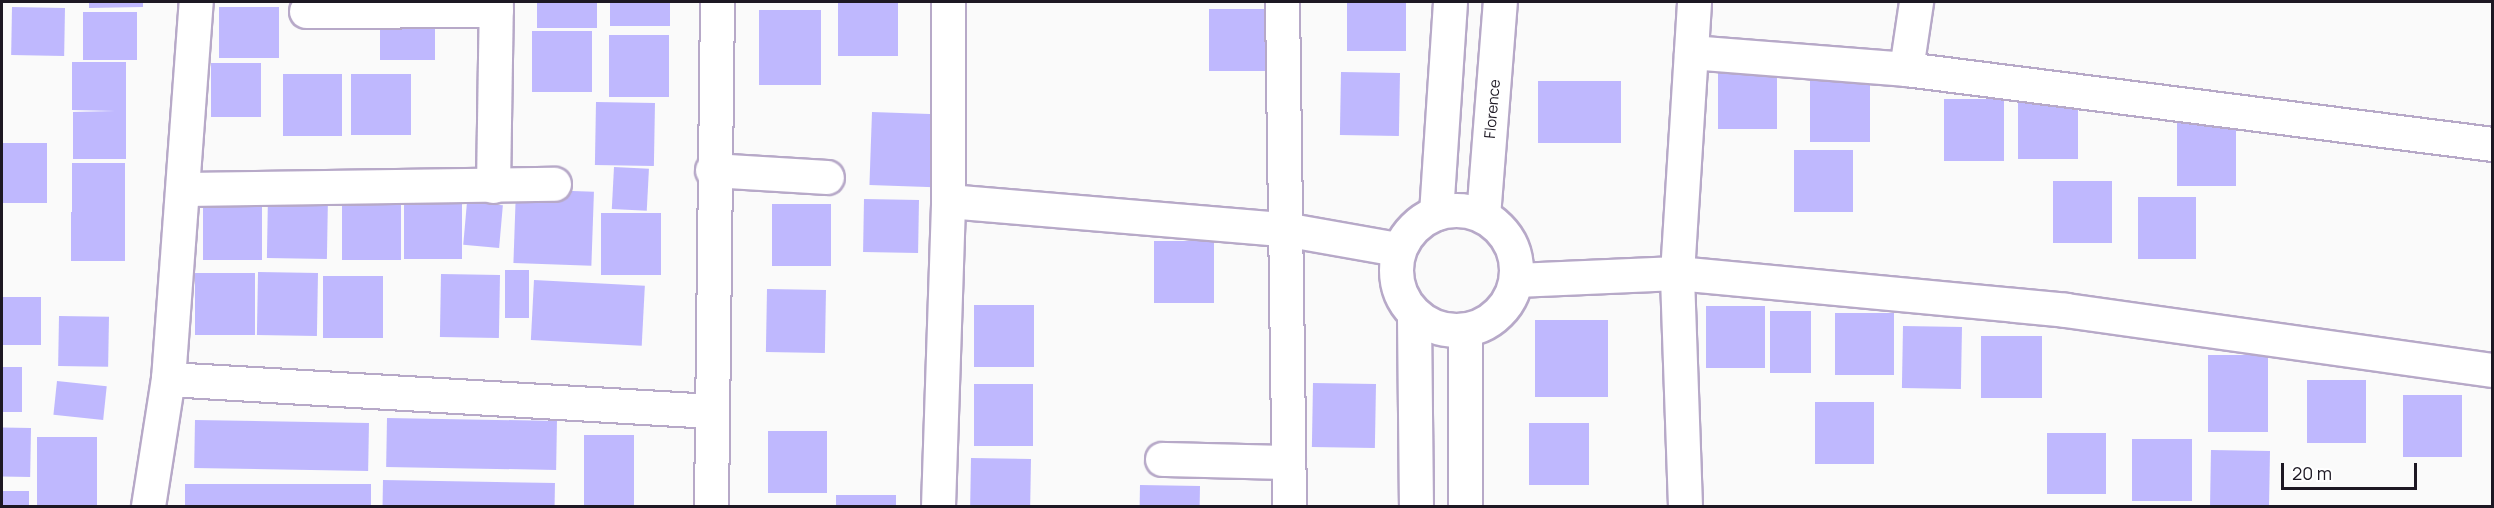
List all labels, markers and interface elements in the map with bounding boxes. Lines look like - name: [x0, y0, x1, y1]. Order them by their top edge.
- street label: Florence: [1480, 79, 1504, 139]
- scale bar: [2284, 451, 2420, 489]
- text: 20 m: [2292, 461, 2332, 485]

